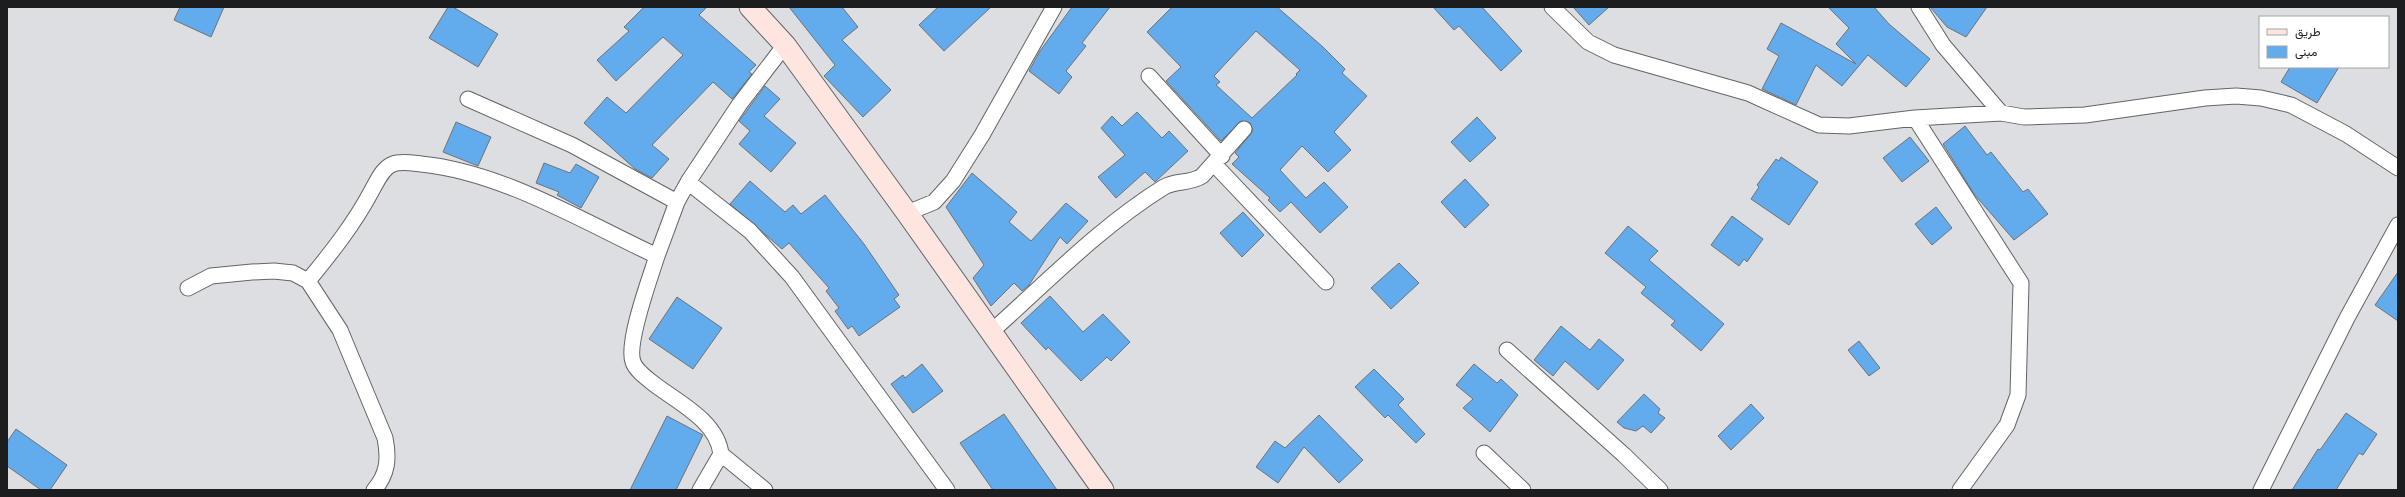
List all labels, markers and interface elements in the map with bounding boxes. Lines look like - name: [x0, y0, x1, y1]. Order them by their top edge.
- legend: [2259, 16, 2389, 68]
- text: طريق: [2295, 25, 2321, 40]
- text: مبنى: [2295, 45, 2317, 60]

